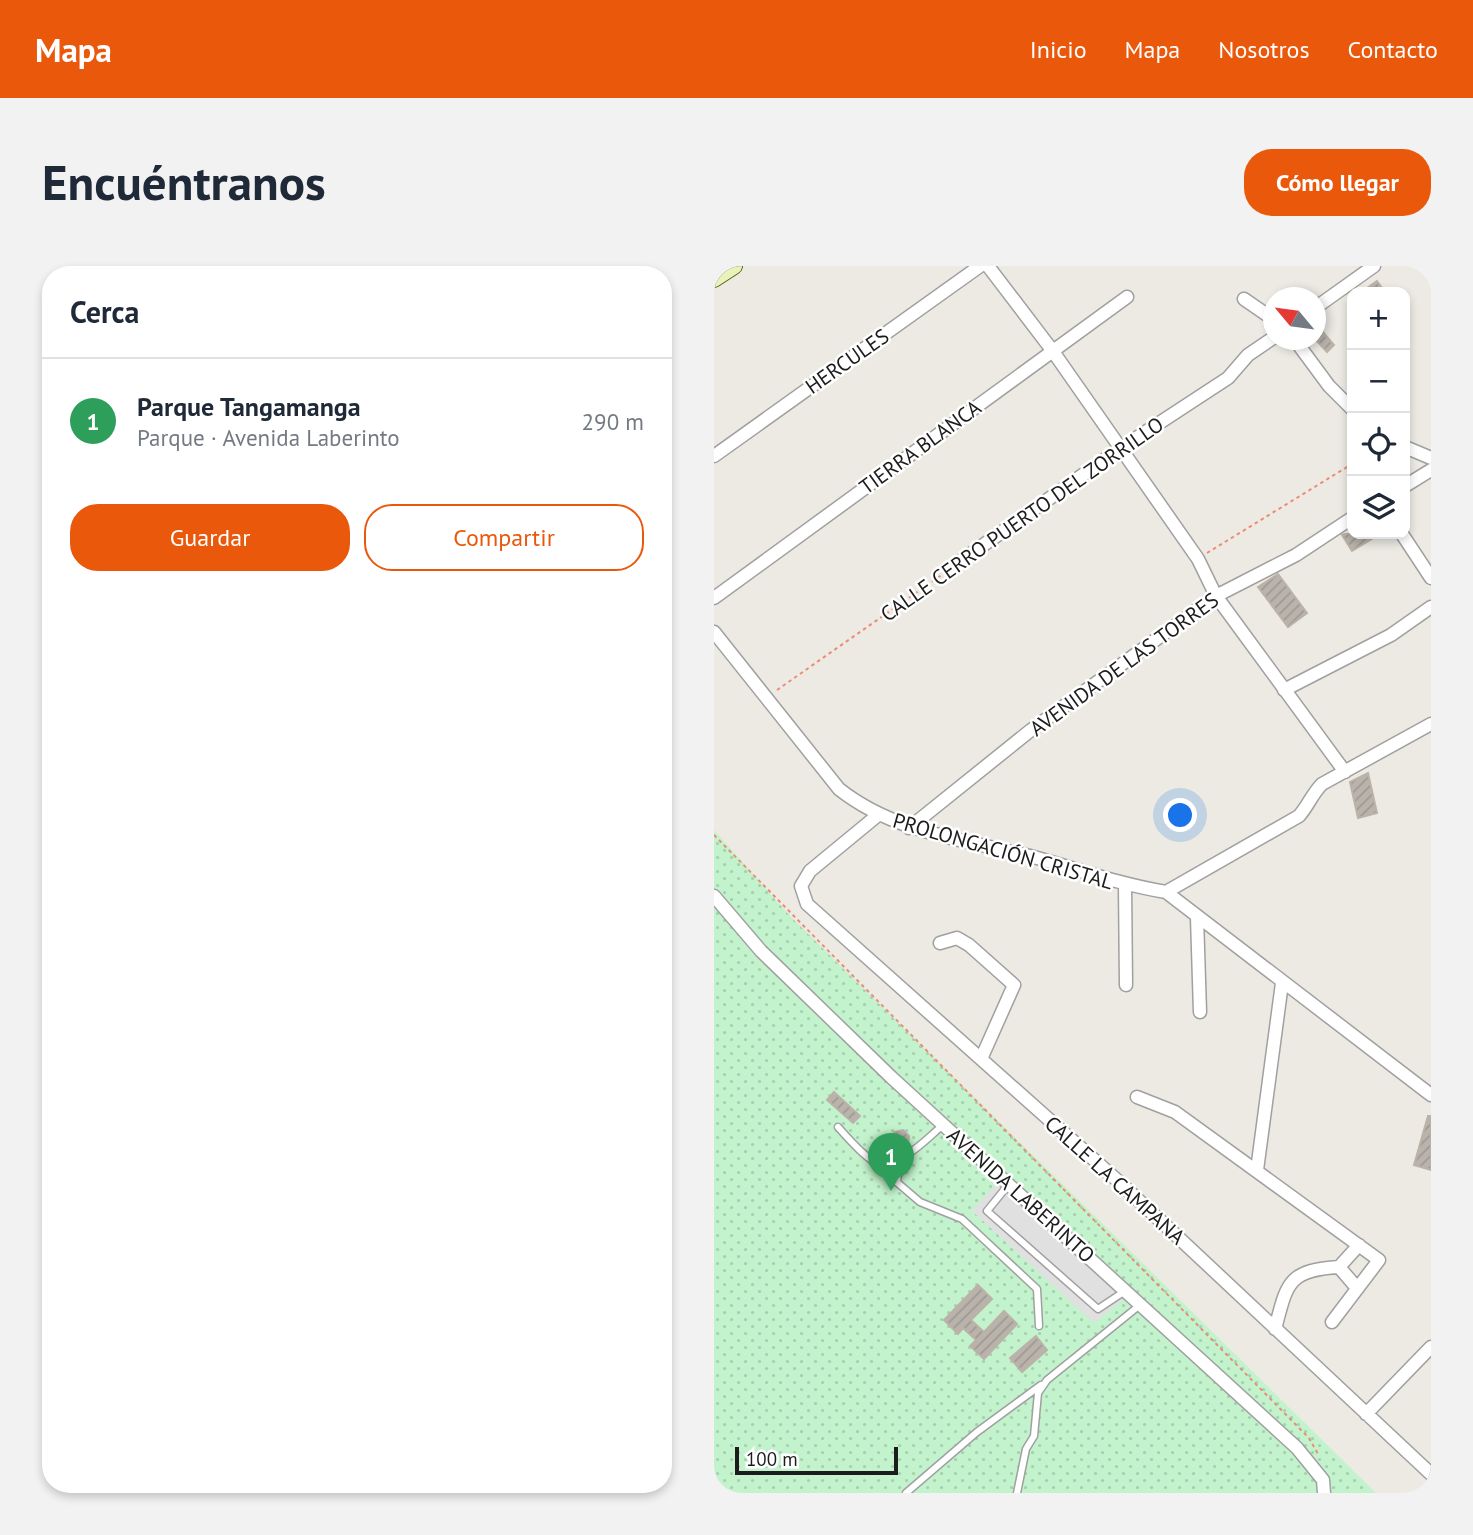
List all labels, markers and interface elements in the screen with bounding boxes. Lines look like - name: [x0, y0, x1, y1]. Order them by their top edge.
- text: Mapa: [35, 28, 112, 71]
- text: Inicio: [1030, 34, 1087, 65]
- text: Mapa: [1125, 34, 1180, 65]
- text: Nosotros: [1218, 34, 1310, 65]
- text: Contacto: [1348, 34, 1438, 65]
- button: Cómo llegar: [1244, 149, 1431, 216]
- text: Encuéntranos: [42, 150, 326, 214]
- north arrow: [1263, 287, 1326, 350]
- map controls: [1347, 287, 1410, 539]
- button: +: [1347, 287, 1410, 350]
- text: Cerca: [70, 292, 139, 331]
- street label: HERCULES: [800, 322, 894, 400]
- button: −: [1347, 350, 1410, 413]
- text: Parque Tangamanga: [137, 390, 361, 423]
- street label: TIERRA BLANCA: [854, 393, 987, 500]
- text: 1: [86, 407, 100, 436]
- text: 290 m: [582, 407, 644, 436]
- street label: CALLE CERRO PUERTO DEL ZORRILLO: [875, 411, 1169, 627]
- button: locate: [1347, 413, 1410, 476]
- text: Parque · Avenida Laberinto: [137, 423, 400, 452]
- button: layers: [1347, 476, 1410, 539]
- button: Guardar: [70, 504, 350, 571]
- button: Compartir: [364, 504, 644, 571]
- street label: AVENIDA DE LAS TORRES: [1024, 586, 1224, 742]
- your location: [1163, 798, 1197, 832]
- street label: PROLONGACIÓN CRISTAL: [890, 807, 1116, 895]
- street label: CALLE LA CAMPANA: [1039, 1110, 1191, 1251]
- street label: AVENIDA LABERINTO: [942, 1122, 1100, 1268]
- pin: 1: [868, 1133, 914, 1191]
- scale bar: [735, 1444, 898, 1476]
- text: 100 m: [746, 1447, 798, 1471]

